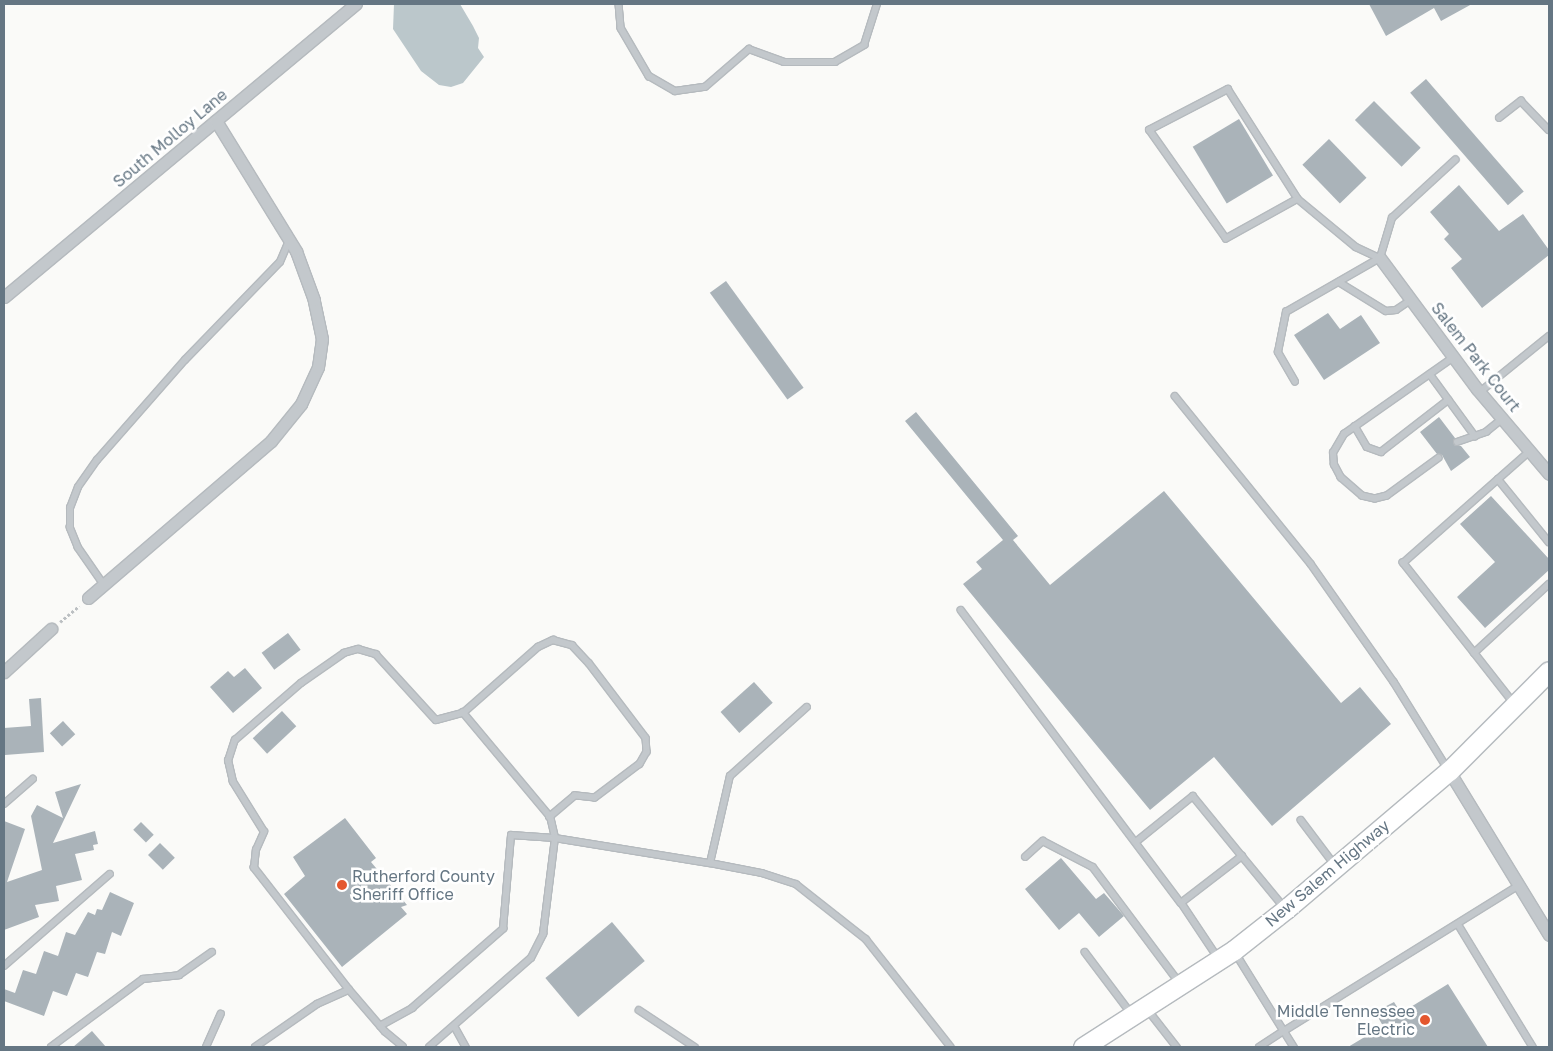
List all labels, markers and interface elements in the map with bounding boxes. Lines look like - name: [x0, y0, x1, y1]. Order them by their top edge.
- street label: South Molloy Lane: [109, 85, 231, 191]
- street label: Salem Park Court: [1427, 299, 1525, 415]
- street label: New Salem Highway: [1261, 815, 1393, 931]
- place label: Rutherford County Sheriff Office: [352, 866, 495, 904]
- marker: Rutherford County Sheriff Office: [336, 879, 348, 891]
- place label: Middle Tennessee Electric: [1277, 1001, 1415, 1039]
- marker: Middle Tennessee Electric: [1419, 1014, 1431, 1026]

